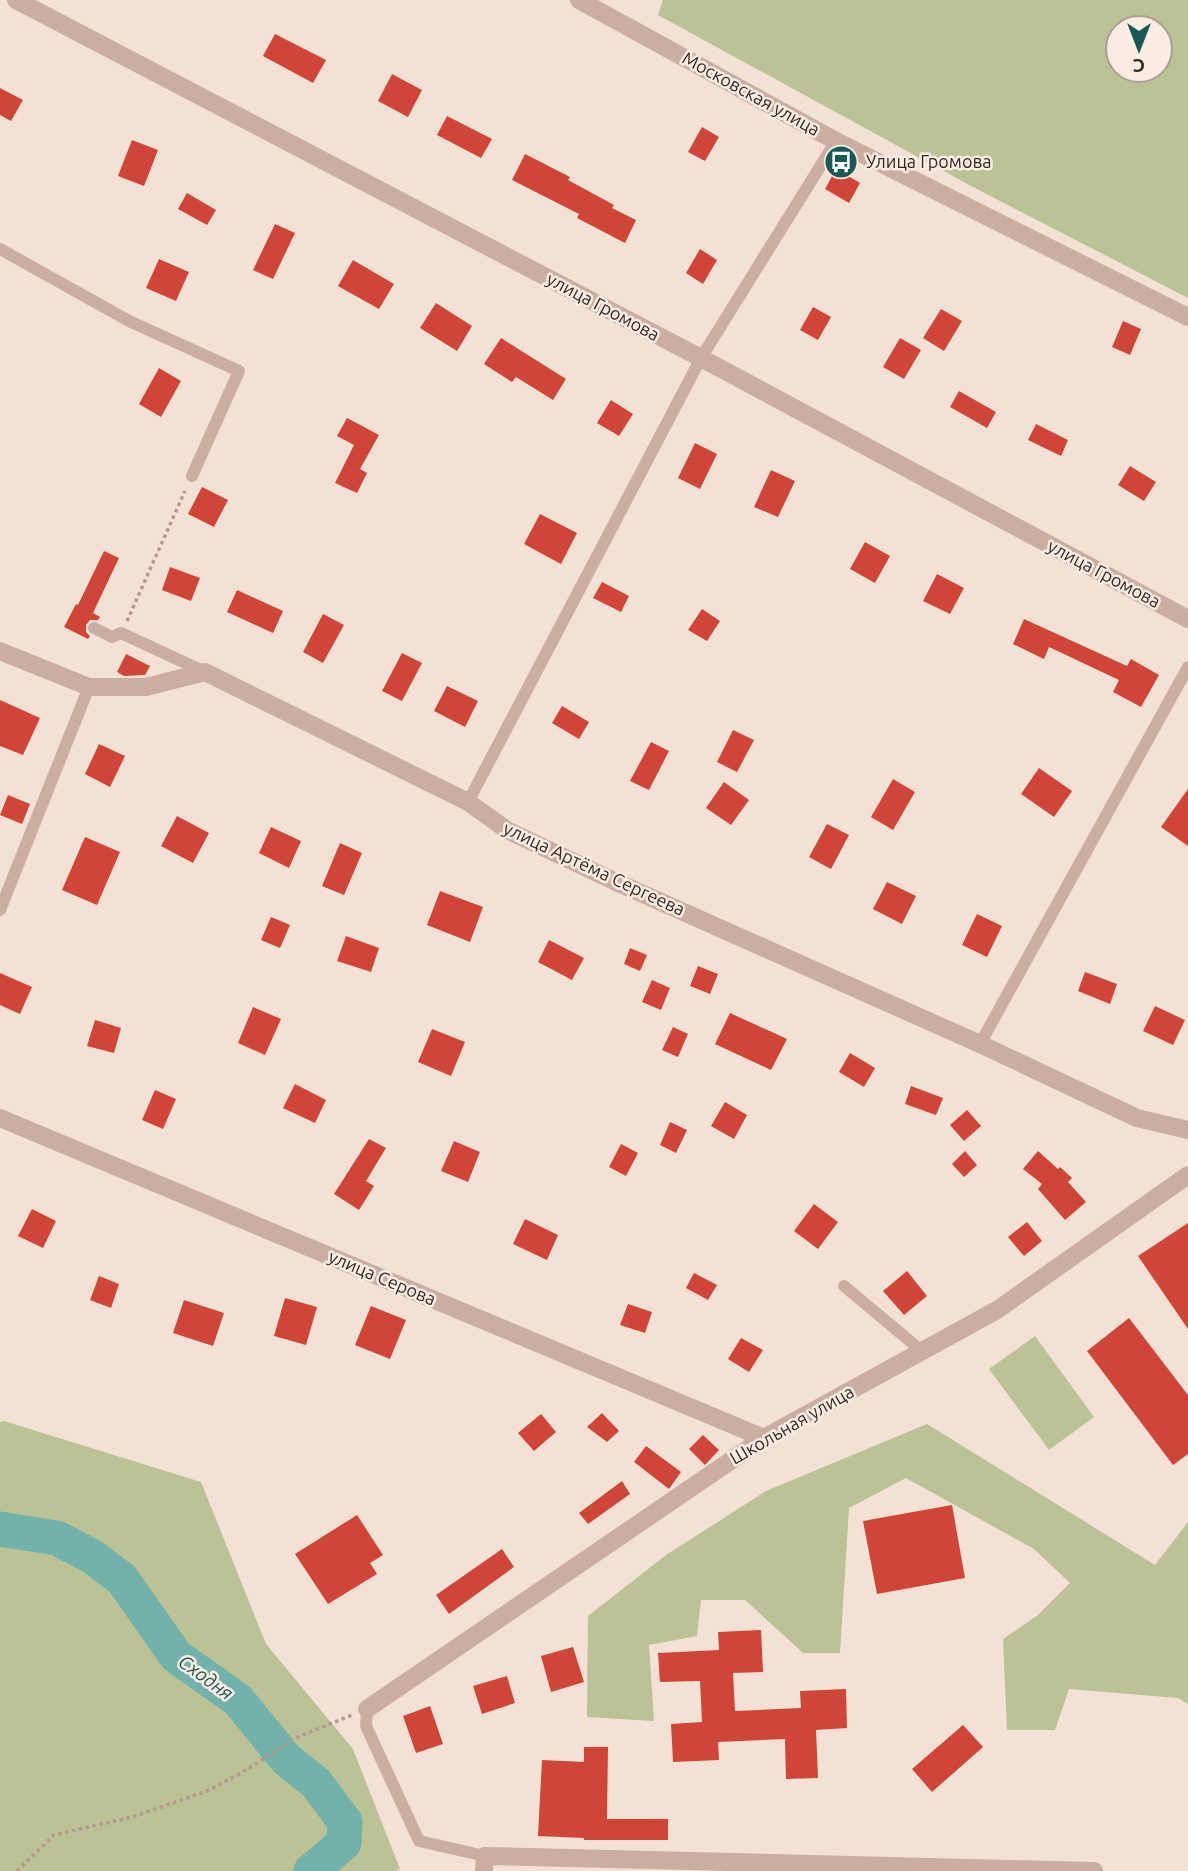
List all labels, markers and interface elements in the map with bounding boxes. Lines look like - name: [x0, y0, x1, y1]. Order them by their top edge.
- north arrow: [1104, 14, 1174, 84]
- street label: Московская улица: [679, 47, 824, 139]
- text: С: [1133, 55, 1145, 77]
- bus stop icon: Улица Громова: [822, 143, 860, 181]
- place label: Улица Громова: [866, 151, 992, 171]
- street label: улица Громова: [544, 268, 663, 344]
- street label: улица Громова: [1045, 535, 1164, 611]
- street label: улица Артёма Сергеева: [501, 817, 688, 919]
- street label: улица Серова: [326, 1245, 439, 1309]
- street label: Школьная улица: [726, 1381, 857, 1468]
- water label: Сходня: [175, 1650, 238, 1704]

